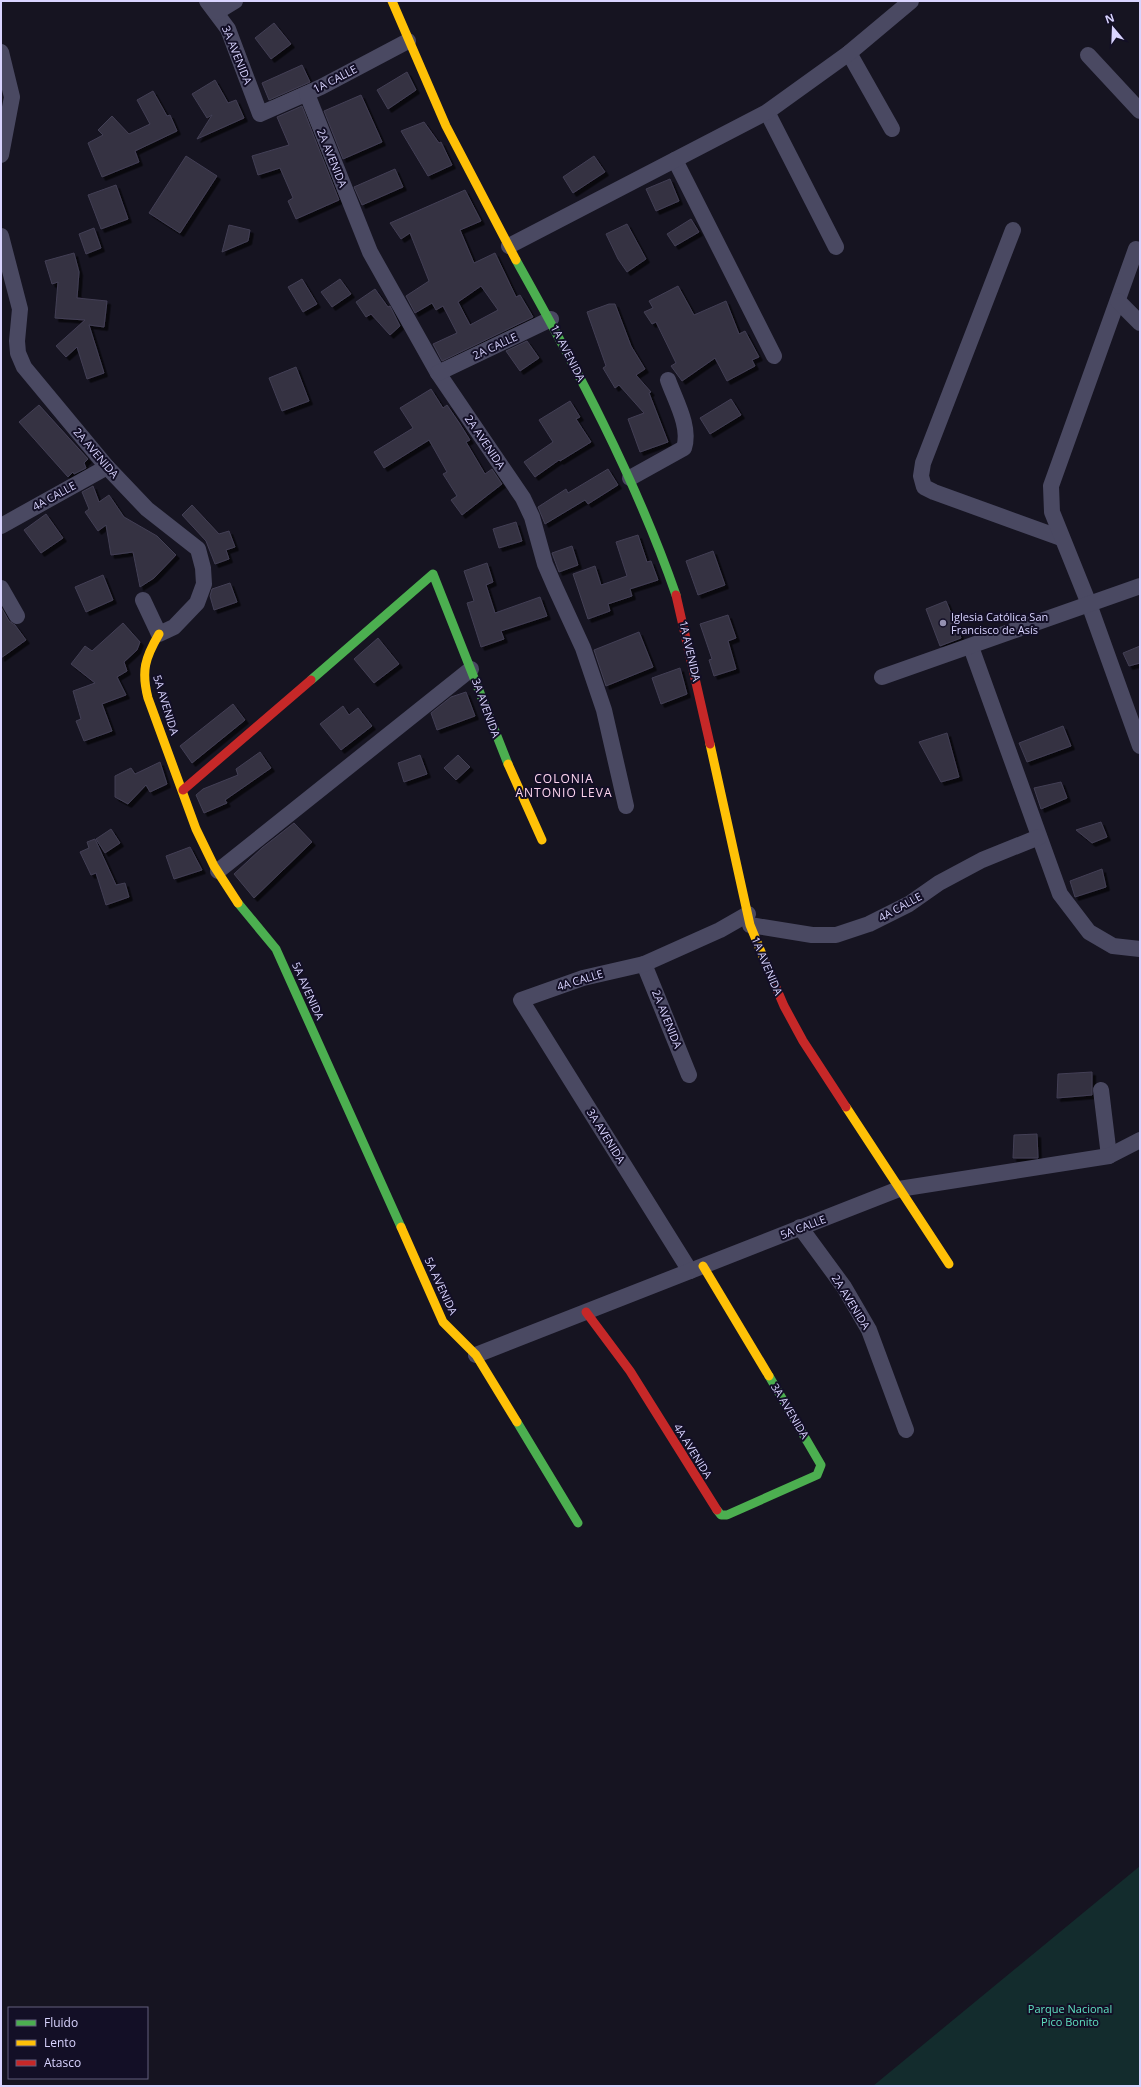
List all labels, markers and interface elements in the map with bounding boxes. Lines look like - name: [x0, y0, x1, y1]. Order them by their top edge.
- north arrow: [1093, 8, 1133, 48]
- text: N: [1103, 10, 1116, 27]
- street label: 3A AVENIDA: [219, 23, 256, 86]
- street label: 1A CALLE: [310, 61, 359, 96]
- street label: 2A AVENIDA: [314, 126, 351, 189]
- street label: 1A AVENIDA: [548, 322, 589, 384]
- street label: 2A CALLE: [470, 329, 520, 362]
- street label: 2A AVENIDA: [462, 412, 509, 472]
- street label: 2A AVENIDA: [70, 424, 122, 481]
- street label: 4A CALLE: [29, 477, 78, 514]
- place label: Iglesia Católica San Francisco de Asís: [951, 609, 1048, 637]
- marker: Iglesia Católica San Francisco de Asís: [938, 618, 948, 628]
- street label: 1A AVENIDA: [676, 619, 705, 683]
- street label: 5A AVENIDA: [150, 673, 183, 737]
- street label: 3A AVENIDA: [469, 676, 504, 740]
- district label: COLONIA ANTONIO LEVA: [515, 770, 613, 801]
- street label: 4A CALLE: [875, 888, 924, 925]
- street label: 1A AVENIDA: [748, 934, 786, 997]
- street label: 5A AVENIDA: [289, 959, 328, 1022]
- street label: 4A CALLE: [555, 965, 605, 994]
- street label: 2A AVENIDA: [649, 987, 686, 1050]
- street label: 3A AVENIDA: [584, 1105, 629, 1166]
- street label: 5A CALLE: [778, 1211, 828, 1242]
- street label: 5A AVENIDA: [422, 1255, 461, 1317]
- street label: 2A AVENIDA: [829, 1271, 874, 1332]
- street label: 3A AVENIDA: [768, 1380, 813, 1441]
- street label: 4A AVENIDA: [671, 1420, 716, 1481]
- park label: Parque Nacional Pico Bonito: [1028, 2001, 1112, 2029]
- legend: [8, 2007, 148, 2079]
- text: Fluido: [44, 2014, 78, 2031]
- text: Lento: [44, 2034, 76, 2051]
- text: Atasco: [44, 2054, 81, 2071]

